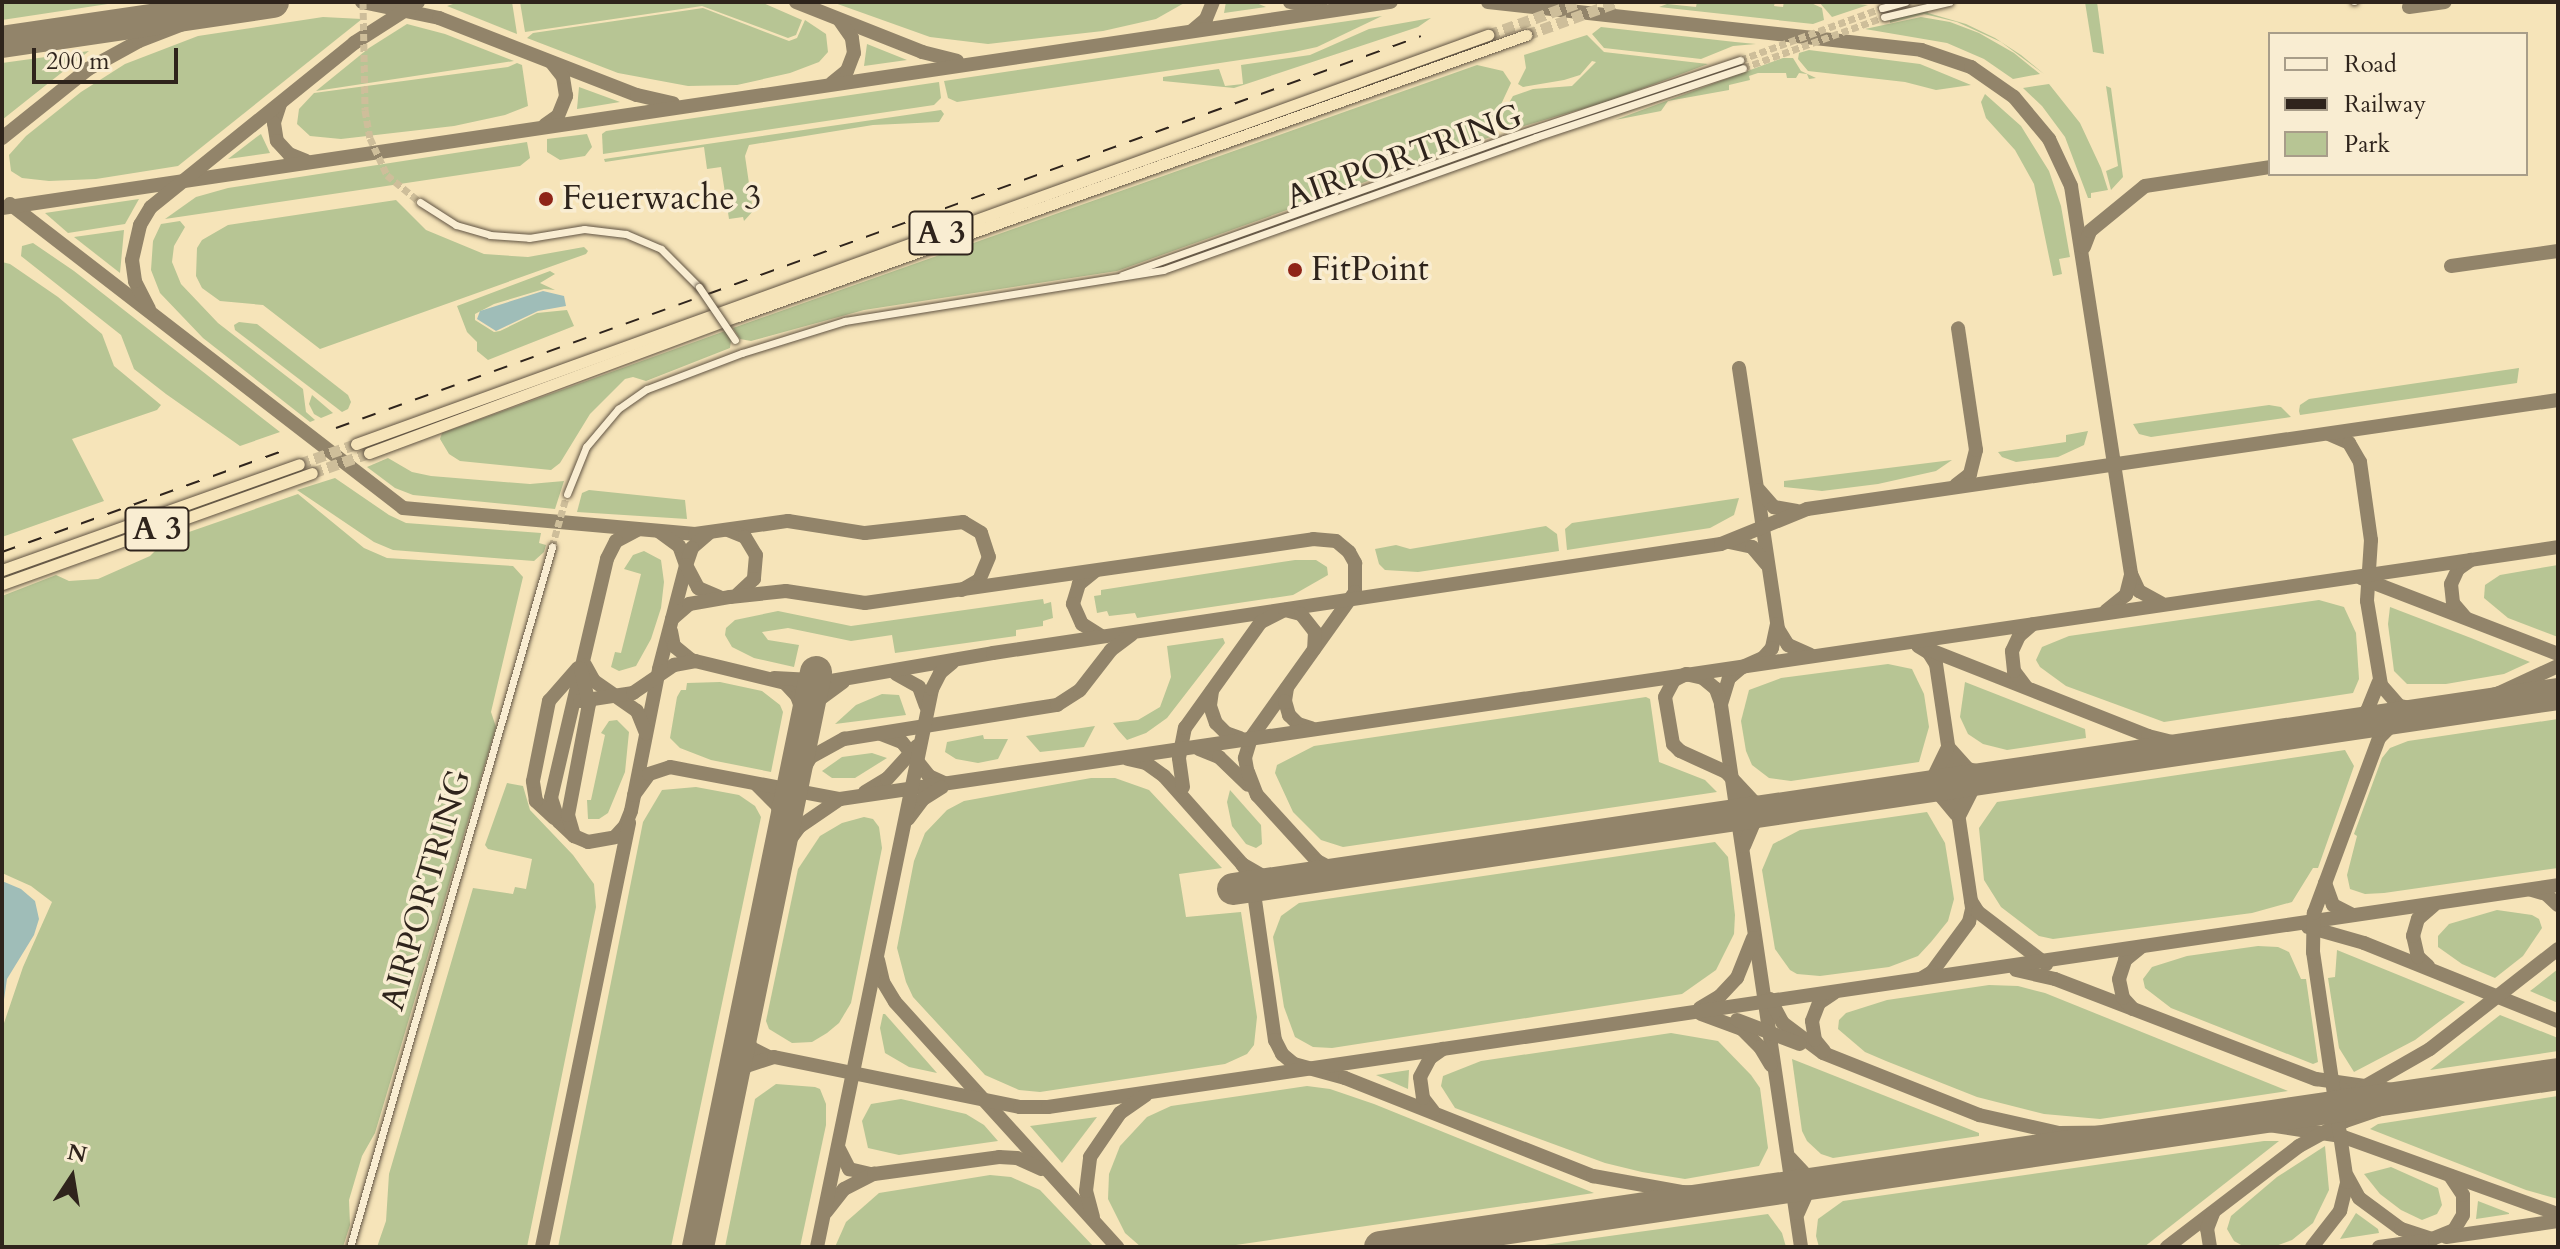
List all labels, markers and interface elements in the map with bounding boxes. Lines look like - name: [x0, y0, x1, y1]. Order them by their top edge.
- scale bar: [36, 32, 182, 82]
- legend: [2268, 32, 2528, 176]
- text: 200 m: [46, 45, 110, 78]
- text: Road: [2344, 48, 2397, 81]
- text: Railway: [2344, 88, 2426, 121]
- street label: AIRPORTRING: [1280, 95, 1528, 219]
- text: Park: [2344, 128, 2390, 161]
- place label: Feuerwache 3: [562, 179, 761, 219]
- marker: Feuerwache 3: [537, 190, 555, 208]
- road number: A 3: [907, 205, 975, 261]
- place label: FitPoint: [1311, 250, 1429, 290]
- marker: FitPoint: [1286, 261, 1304, 279]
- road number: A 3: [123, 501, 191, 557]
- street label: AIRPORTRING: [372, 765, 480, 1015]
- north arrow: [32, 1137, 112, 1217]
- text: N: [65, 1137, 89, 1170]

